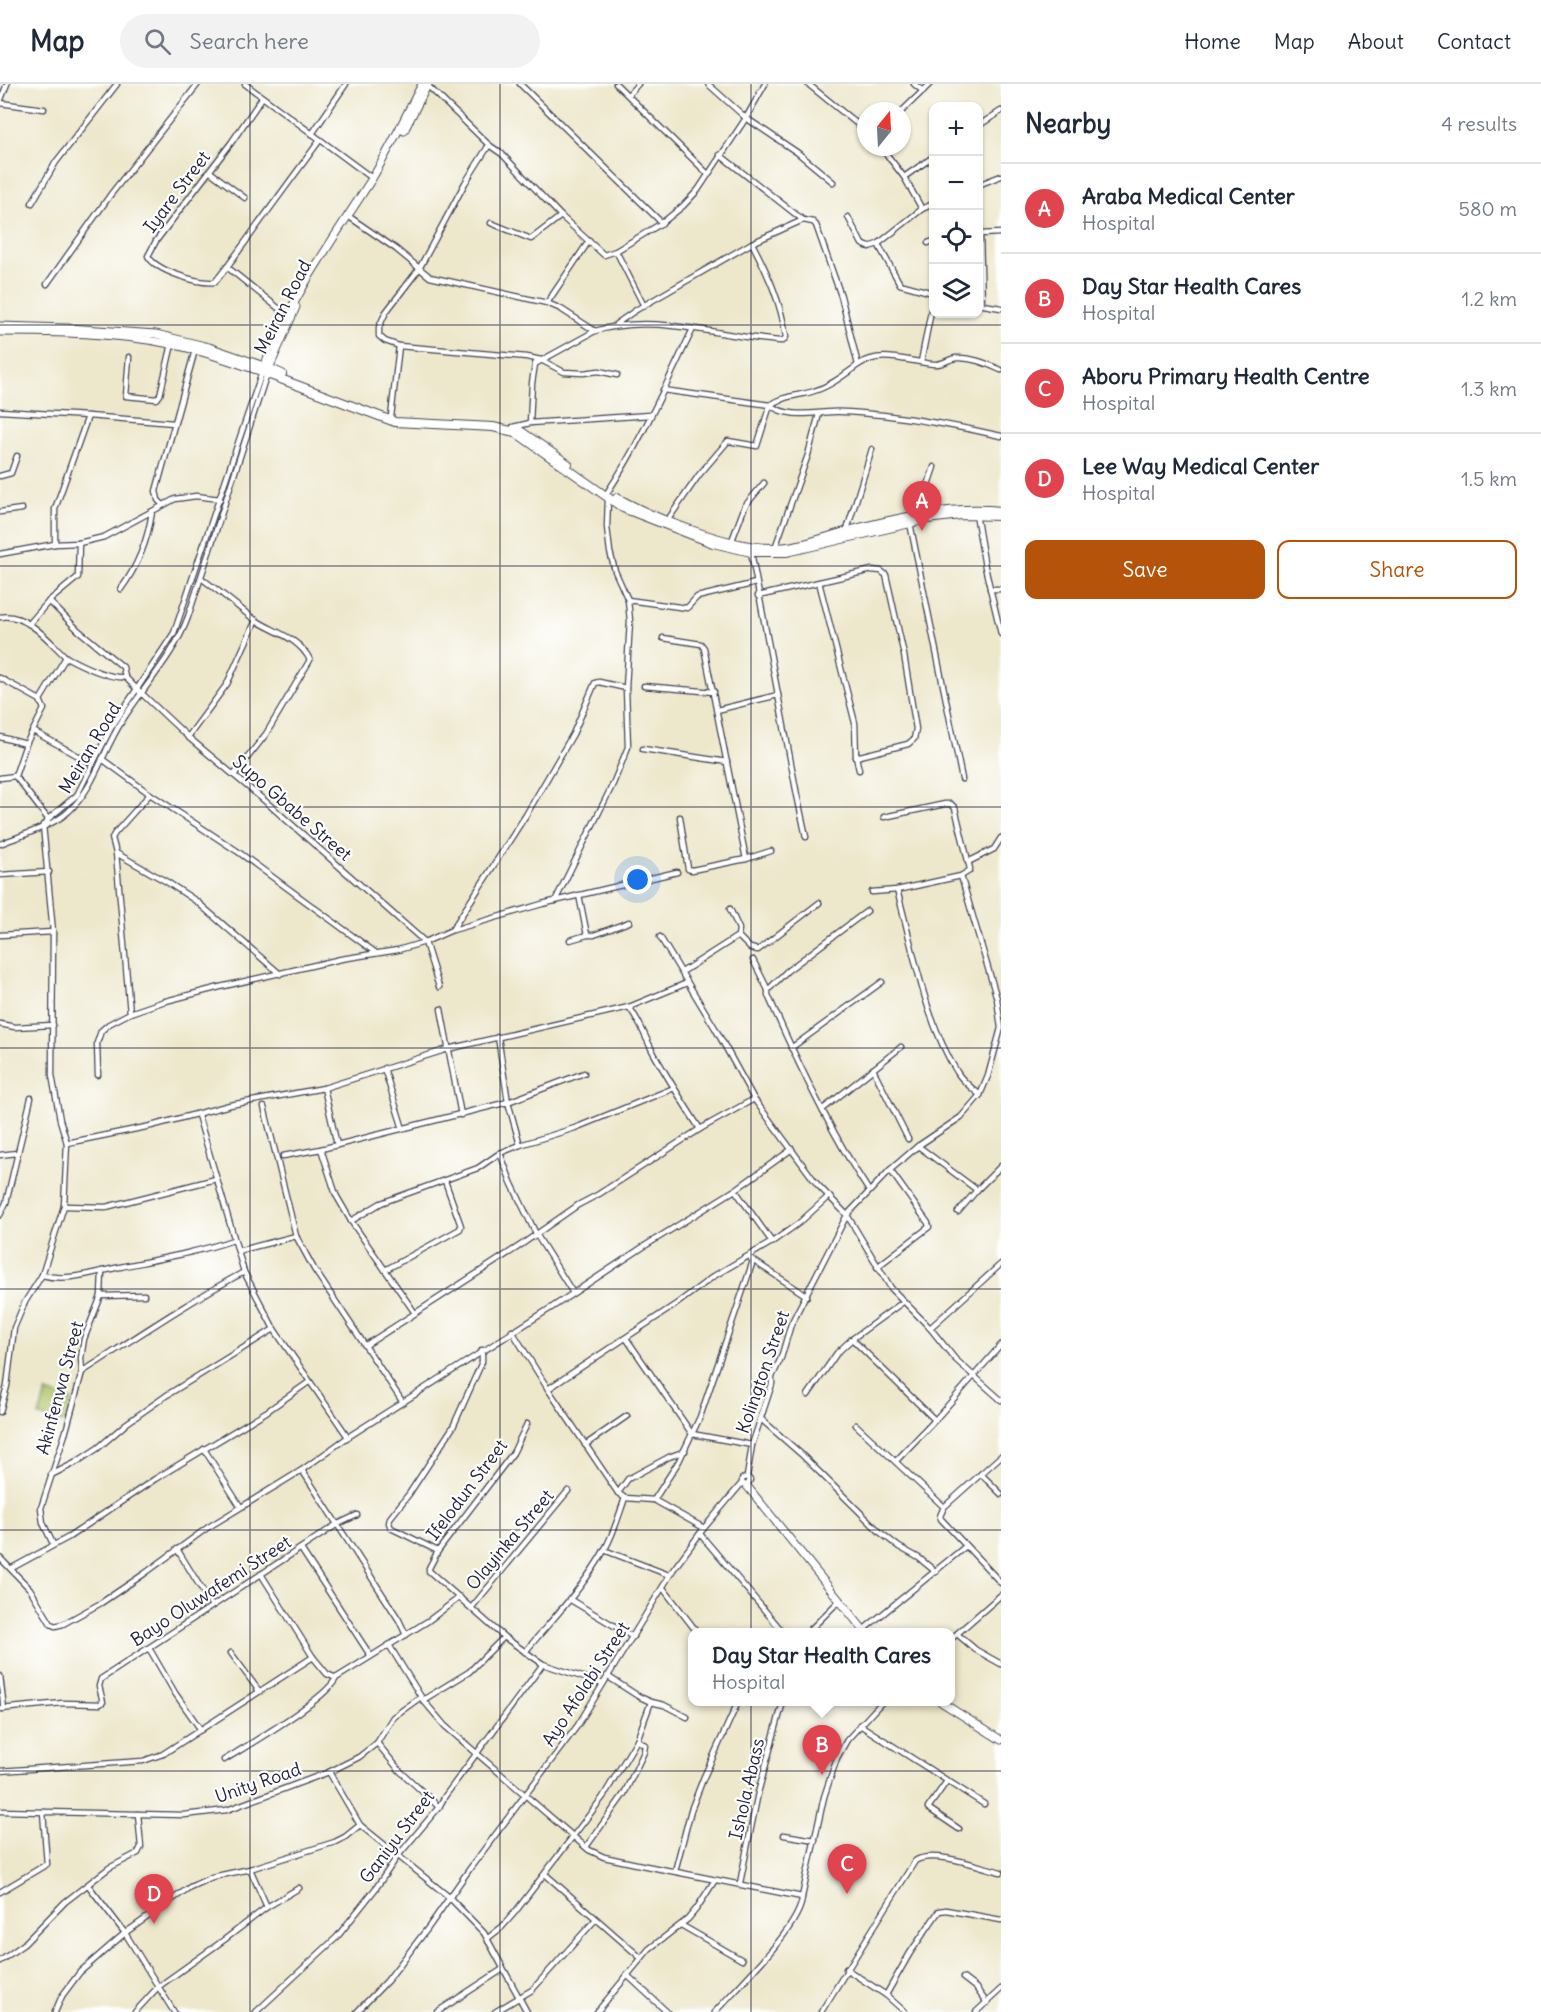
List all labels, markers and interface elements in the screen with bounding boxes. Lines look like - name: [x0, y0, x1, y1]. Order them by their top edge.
- search box: [120, 14, 540, 68]
- text: Map: [30, 23, 84, 59]
- icon: search: [141, 25, 174, 58]
- text: Search here: [189, 27, 309, 55]
- text: Home: [1184, 28, 1241, 55]
- text: Map: [1274, 28, 1315, 55]
- text: About: [1348, 28, 1404, 55]
- text: Contact: [1437, 28, 1511, 55]
- north arrow: [857, 102, 911, 156]
- map controls: [929, 102, 983, 318]
- button: +: [929, 102, 983, 156]
- text: Nearby: [1025, 107, 1111, 140]
- text: 4 results: [1441, 111, 1517, 136]
- street label: Iyare Street: [138, 146, 215, 237]
- button: −: [929, 156, 983, 210]
- text: Araba Medical Center: [1082, 182, 1295, 210]
- text: A: [1038, 196, 1051, 221]
- text: 580 m: [1459, 196, 1517, 221]
- button: locate: [929, 210, 983, 264]
- text: Hospital: [1082, 210, 1155, 235]
- street label: Meiran Road: [249, 255, 316, 358]
- button: layers: [929, 264, 983, 318]
- text: Day Star Health Cares: [1082, 272, 1301, 300]
- text: B: [1038, 286, 1051, 311]
- text: 1.2 km: [1461, 286, 1517, 311]
- text: Hospital: [1082, 300, 1155, 325]
- text: Aboru Primary Health Centre: [1082, 362, 1370, 390]
- text: C: [1038, 376, 1051, 401]
- text: 1.3 km: [1461, 376, 1517, 401]
- text: Hospital: [1082, 390, 1155, 415]
- text: Lee Way Medical Center: [1082, 452, 1319, 480]
- text: D: [1037, 466, 1052, 491]
- text: 1.5 km: [1461, 466, 1517, 491]
- text: Hospital: [1082, 480, 1155, 505]
- pin: A: [902, 482, 942, 531]
- button: Save: [1025, 540, 1265, 599]
- button: Share: [1277, 540, 1517, 599]
- street label: Meiran Road: [53, 698, 126, 798]
- street label: Supo Gbabe Street: [228, 750, 357, 866]
- your location: [623, 865, 652, 894]
- street label: Kolington Street: [731, 1307, 794, 1436]
- street label: Akinfenwa Street: [31, 1319, 88, 1457]
- street label: Ifelodun Street: [421, 1435, 512, 1545]
- street label: Olayinka Street: [461, 1485, 558, 1595]
- street label: Bayo Oluwafemi Street: [126, 1530, 295, 1651]
- street label: Ayo Afolabi Street: [537, 1617, 634, 1750]
- popup: [688, 1628, 955, 1706]
- text: Day Star Health Cares: [712, 1641, 931, 1669]
- text: Hospital: [712, 1669, 785, 1694]
- pin: B: [802, 1726, 842, 1775]
- street label: Ishola Abass: [724, 1736, 769, 1842]
- street label: Unity Road: [212, 1757, 304, 1808]
- street label: Ganiyu Street: [354, 1786, 439, 1888]
- pin: C: [828, 1844, 866, 1894]
- pin: D: [134, 1874, 174, 1924]

